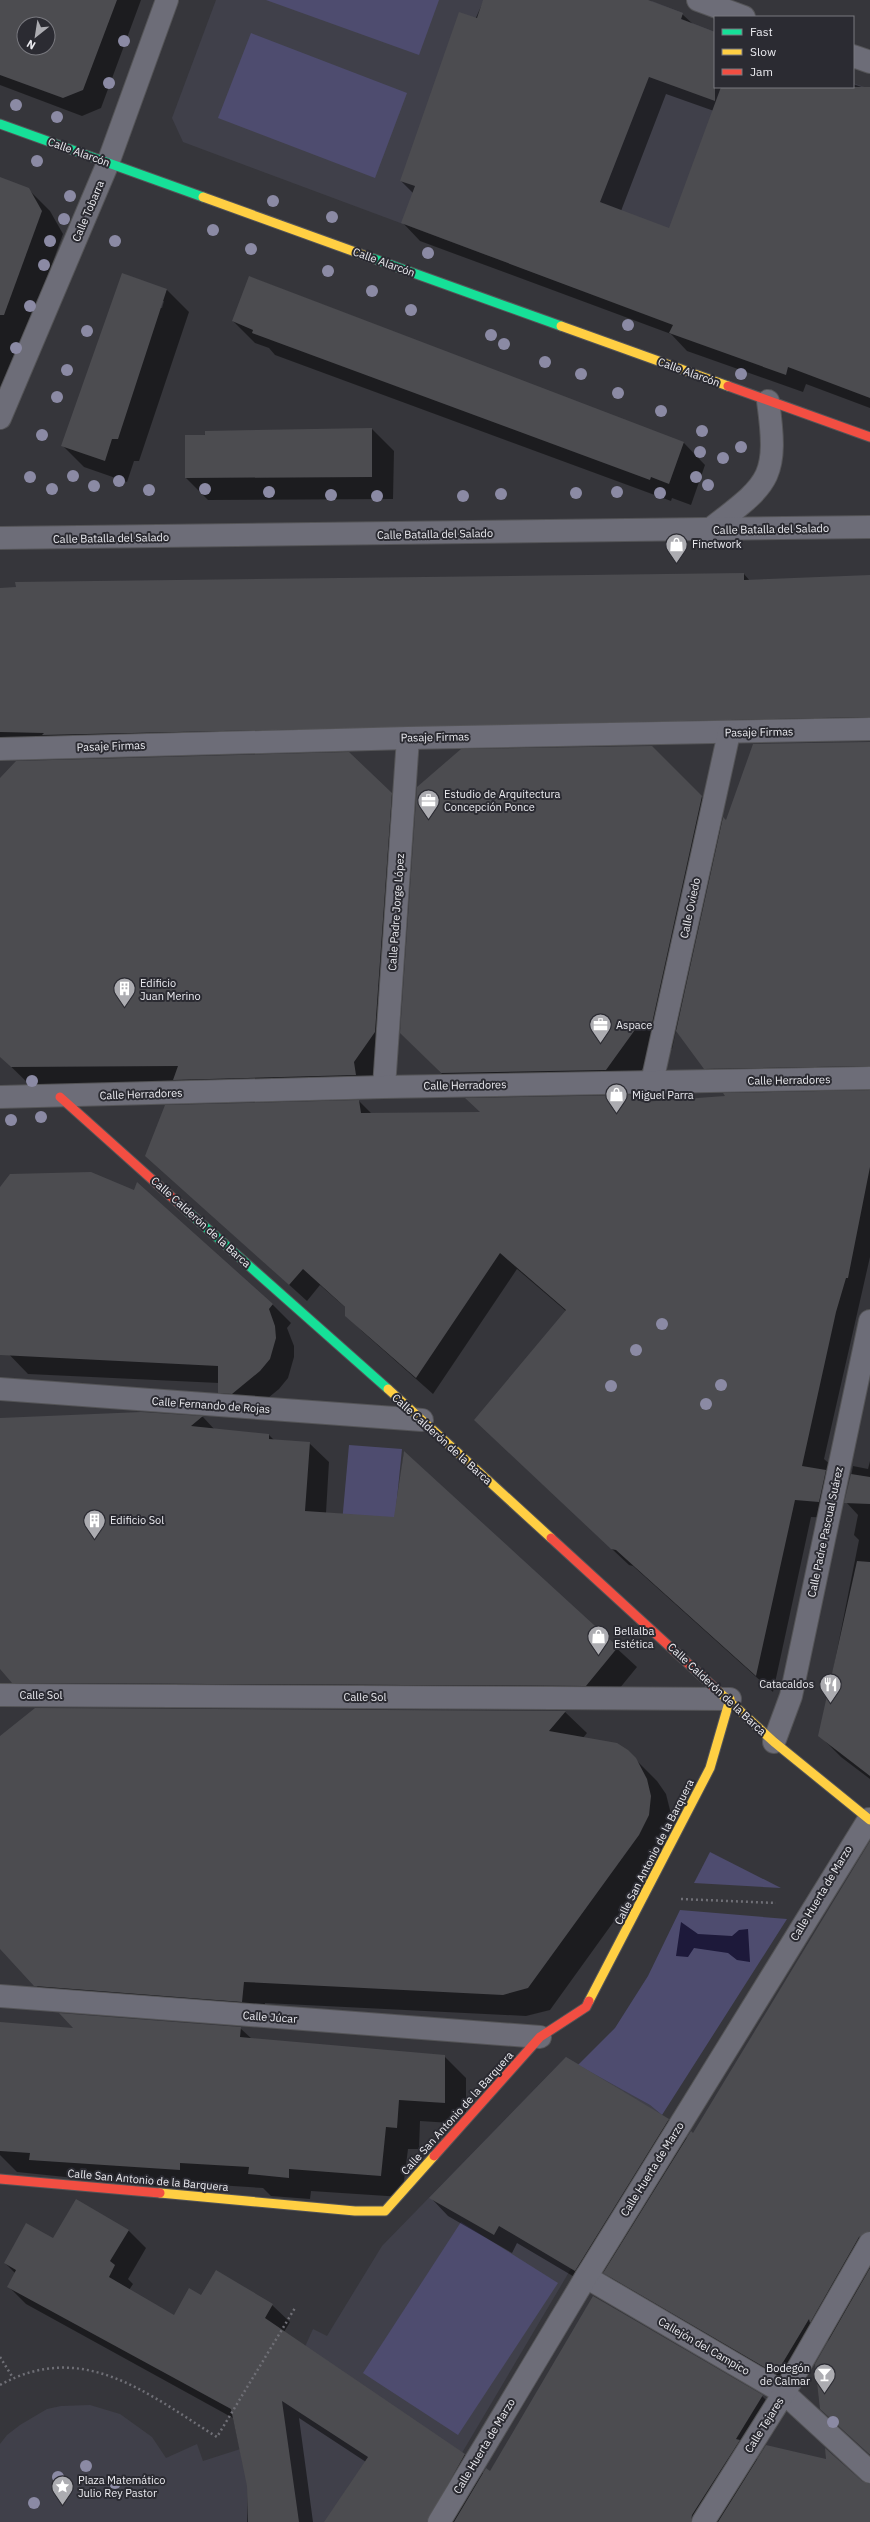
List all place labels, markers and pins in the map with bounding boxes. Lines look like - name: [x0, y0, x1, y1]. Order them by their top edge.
- shop icon: Finetwork: [664, 531, 690, 564]
- place label: Finetwork: [692, 537, 742, 551]
- office icon: Estudio de Arquitectura Concepción Ponce: [416, 787, 442, 820]
- place label: Estudio de Arquitectura Concepción Ponce: [444, 787, 561, 814]
- building icon: Edificio Juan Merino: [112, 976, 138, 1009]
- place label: Edificio Juan Merino: [140, 976, 201, 1003]
- office icon: Aspace: [587, 1012, 613, 1045]
- place label: Aspace: [616, 1018, 652, 1032]
- shop icon: Miguel Parra: [604, 1082, 630, 1115]
- place label: Miguel Parra: [632, 1088, 694, 1102]
- building icon: Edificio Sol: [82, 1507, 108, 1540]
- place label: Edificio Sol: [110, 1513, 164, 1527]
- shop icon: Bellalba Estética: [586, 1624, 612, 1657]
- place label: Bellalba Estética: [614, 1624, 654, 1651]
- restaurant icon: Catacaldos: [817, 1671, 843, 1704]
- place label: Catacaldos: [759, 1677, 814, 1691]
- place label: Bodegón de Calmar: [760, 2361, 810, 2388]
- bar icon: Bodegón de Calmar: [812, 2361, 838, 2394]
- place icon: Plaza Matemático Julio Rey Pastor: [49, 2473, 75, 2506]
- place label: Plaza Matemático Julio Rey Pastor: [78, 2473, 165, 2500]

